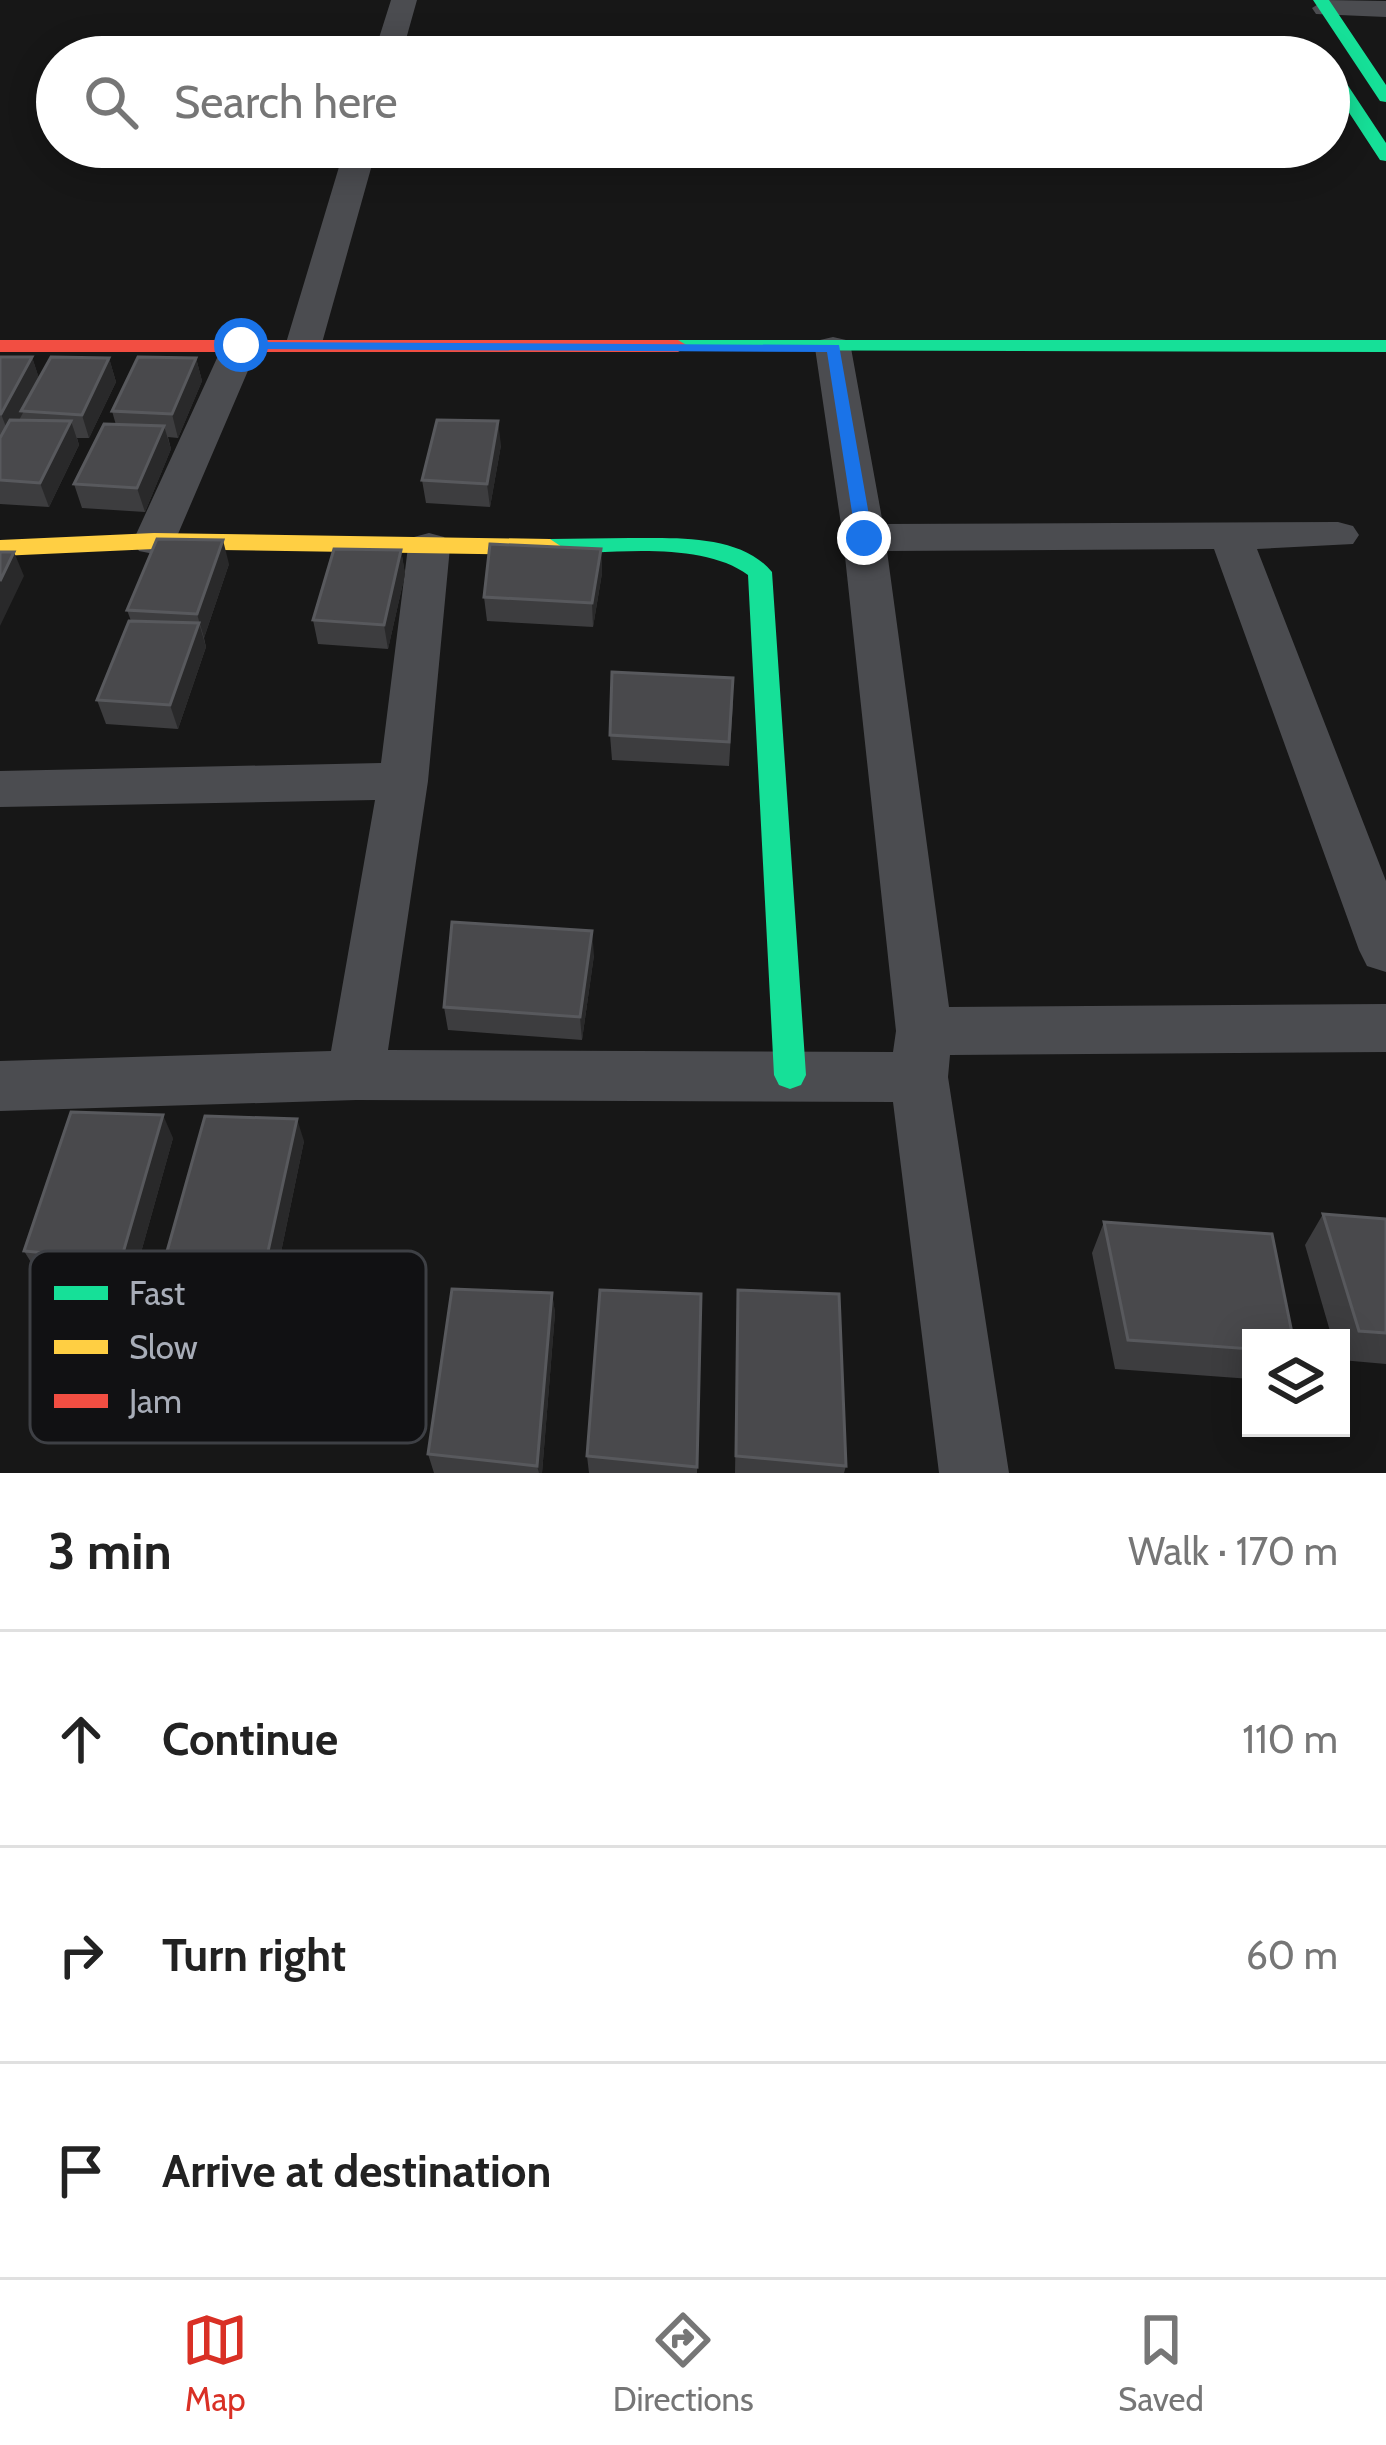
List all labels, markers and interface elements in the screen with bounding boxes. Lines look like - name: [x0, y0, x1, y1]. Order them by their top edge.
- search box: [36, 36, 1350, 168]
- icon: search: [78, 69, 144, 135]
- text: Search here: [174, 75, 398, 129]
- route start: [214, 318, 268, 372]
- route end: [837, 511, 891, 565]
- legend: [30, 1251, 426, 1443]
- text: Fast: [129, 1273, 185, 1313]
- text: Slow: [129, 1327, 198, 1367]
- map controls: [1242, 1329, 1350, 1437]
- button: layers: [1242, 1329, 1350, 1437]
- text: Jam: [128, 1381, 182, 1421]
- text: 3 min: [48, 1520, 172, 1582]
- text: Walk · 170 m: [1128, 1527, 1338, 1575]
- icon: ahead: [48, 1706, 114, 1772]
- text: Continue: [162, 1712, 338, 1766]
- text: 110 m: [1242, 1715, 1338, 1763]
- icon: right: [48, 1922, 114, 1988]
- text: Turn right: [162, 1928, 346, 1982]
- text: 60 m: [1246, 1931, 1338, 1979]
- icon: arrive: [48, 2138, 114, 2204]
- text: Arrive at destination: [162, 2144, 551, 2198]
- tab: Map: [182, 2307, 248, 2419]
- tab: Directions: [613, 2307, 754, 2419]
- tab: Saved: [1118, 2307, 1204, 2419]

